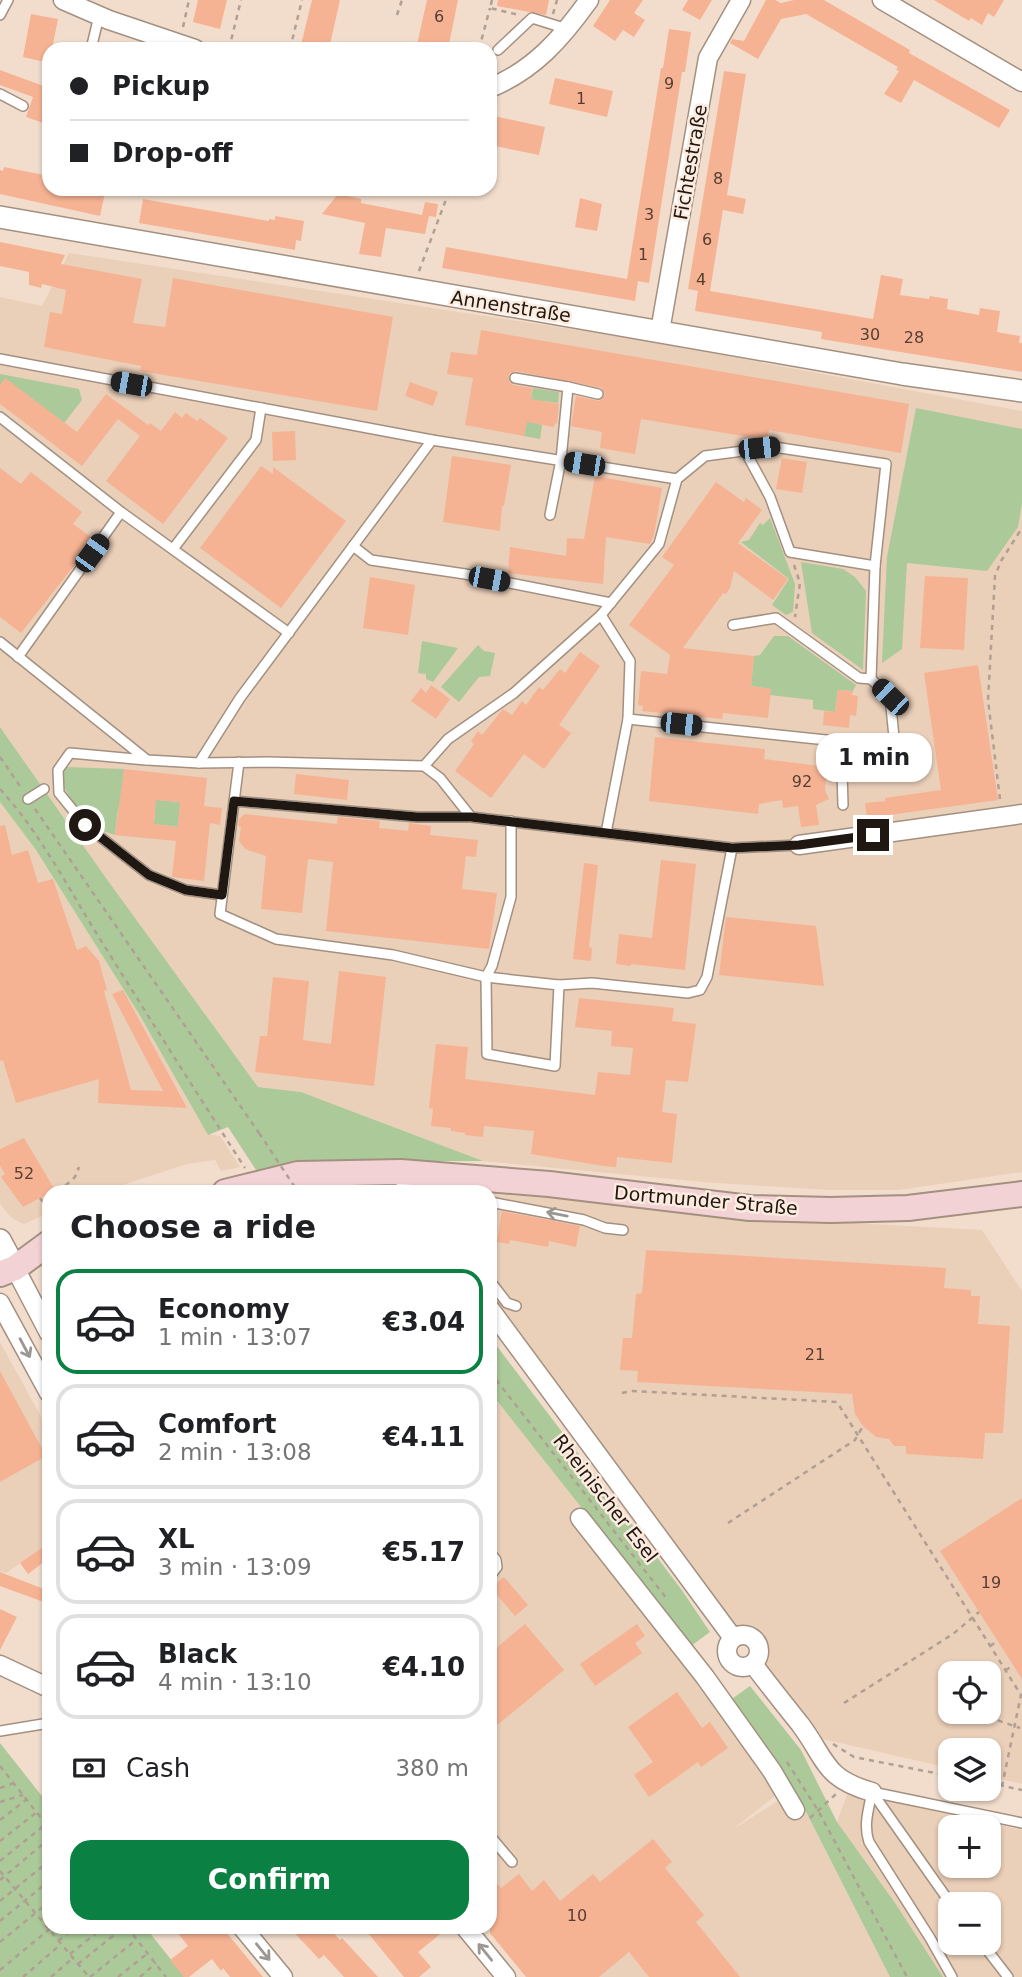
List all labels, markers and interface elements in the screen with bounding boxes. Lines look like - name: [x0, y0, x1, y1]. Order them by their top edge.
- house number: 6: [434, 7, 444, 26]
- text: Pickup: [112, 71, 210, 101]
- house number: 9: [664, 74, 674, 93]
- house number: 1: [576, 89, 586, 108]
- street label: Fichtestraße: [669, 103, 711, 221]
- text: Drop-off: [112, 138, 233, 168]
- house number: 8: [713, 169, 723, 188]
- house number: 3: [644, 205, 654, 224]
- house number: 6: [702, 230, 712, 249]
- house number: 1: [638, 245, 648, 264]
- house number: 4: [696, 270, 706, 289]
- street label: Annenstraße: [449, 286, 573, 326]
- house number: 30: [860, 325, 880, 344]
- house number: 28: [904, 328, 924, 347]
- car: [109, 370, 154, 398]
- car: [738, 435, 781, 461]
- car: [562, 450, 607, 478]
- car: [72, 530, 113, 576]
- car: [467, 565, 512, 593]
- car: [868, 675, 913, 719]
- car: [660, 711, 703, 737]
- callout: 1 min: [815, 734, 931, 782]
- text: 1 min: [838, 744, 910, 770]
- house number: 92: [792, 772, 812, 791]
- route start: [69, 809, 101, 841]
- route end: [857, 819, 889, 851]
- house number: 52: [14, 1164, 34, 1183]
- street label: Dortmunder Straße: [613, 1181, 799, 1219]
- one-way arrow: [546, 1207, 569, 1221]
- text: Choose a ride: [70, 1208, 316, 1246]
- icon: car: [74, 1290, 137, 1353]
- text: Economy: [158, 1294, 289, 1324]
- text: €3.04: [383, 1307, 465, 1337]
- text: 1 min · 13:07: [158, 1324, 312, 1350]
- one-way arrow: [18, 1337, 32, 1358]
- house number: 21: [805, 1345, 825, 1364]
- icon: car: [74, 1405, 137, 1468]
- text: Comfort: [158, 1409, 276, 1439]
- text: €4.11: [383, 1422, 465, 1452]
- street label: Rheinischer Esel: [549, 1430, 663, 1566]
- text: 2 min · 13:08: [158, 1439, 312, 1465]
- icon: car: [74, 1520, 137, 1583]
- text: XL: [158, 1524, 195, 1554]
- text: €5.17: [383, 1537, 465, 1567]
- text: 3 min · 13:09: [158, 1554, 312, 1580]
- house number: 19: [981, 1573, 1001, 1592]
- icon: car: [74, 1635, 137, 1698]
- text: Black: [158, 1639, 237, 1669]
- text: €4.10: [383, 1652, 465, 1682]
- map controls: [938, 1661, 1001, 1955]
- button: locate: [938, 1661, 1001, 1724]
- text: 4 min · 13:10: [158, 1669, 312, 1695]
- button: layers: [938, 1738, 1001, 1801]
- icon: cash: [70, 1749, 108, 1787]
- text: Cash: [126, 1753, 190, 1783]
- text: 380 m: [395, 1755, 469, 1781]
- button: +: [938, 1815, 1001, 1878]
- button: Confirm: [70, 1840, 469, 1920]
- button: −: [938, 1892, 1001, 1955]
- house number: 10: [567, 1906, 587, 1925]
- one-way arrow: [255, 1942, 270, 1960]
- one-way arrow: [478, 1943, 493, 1961]

